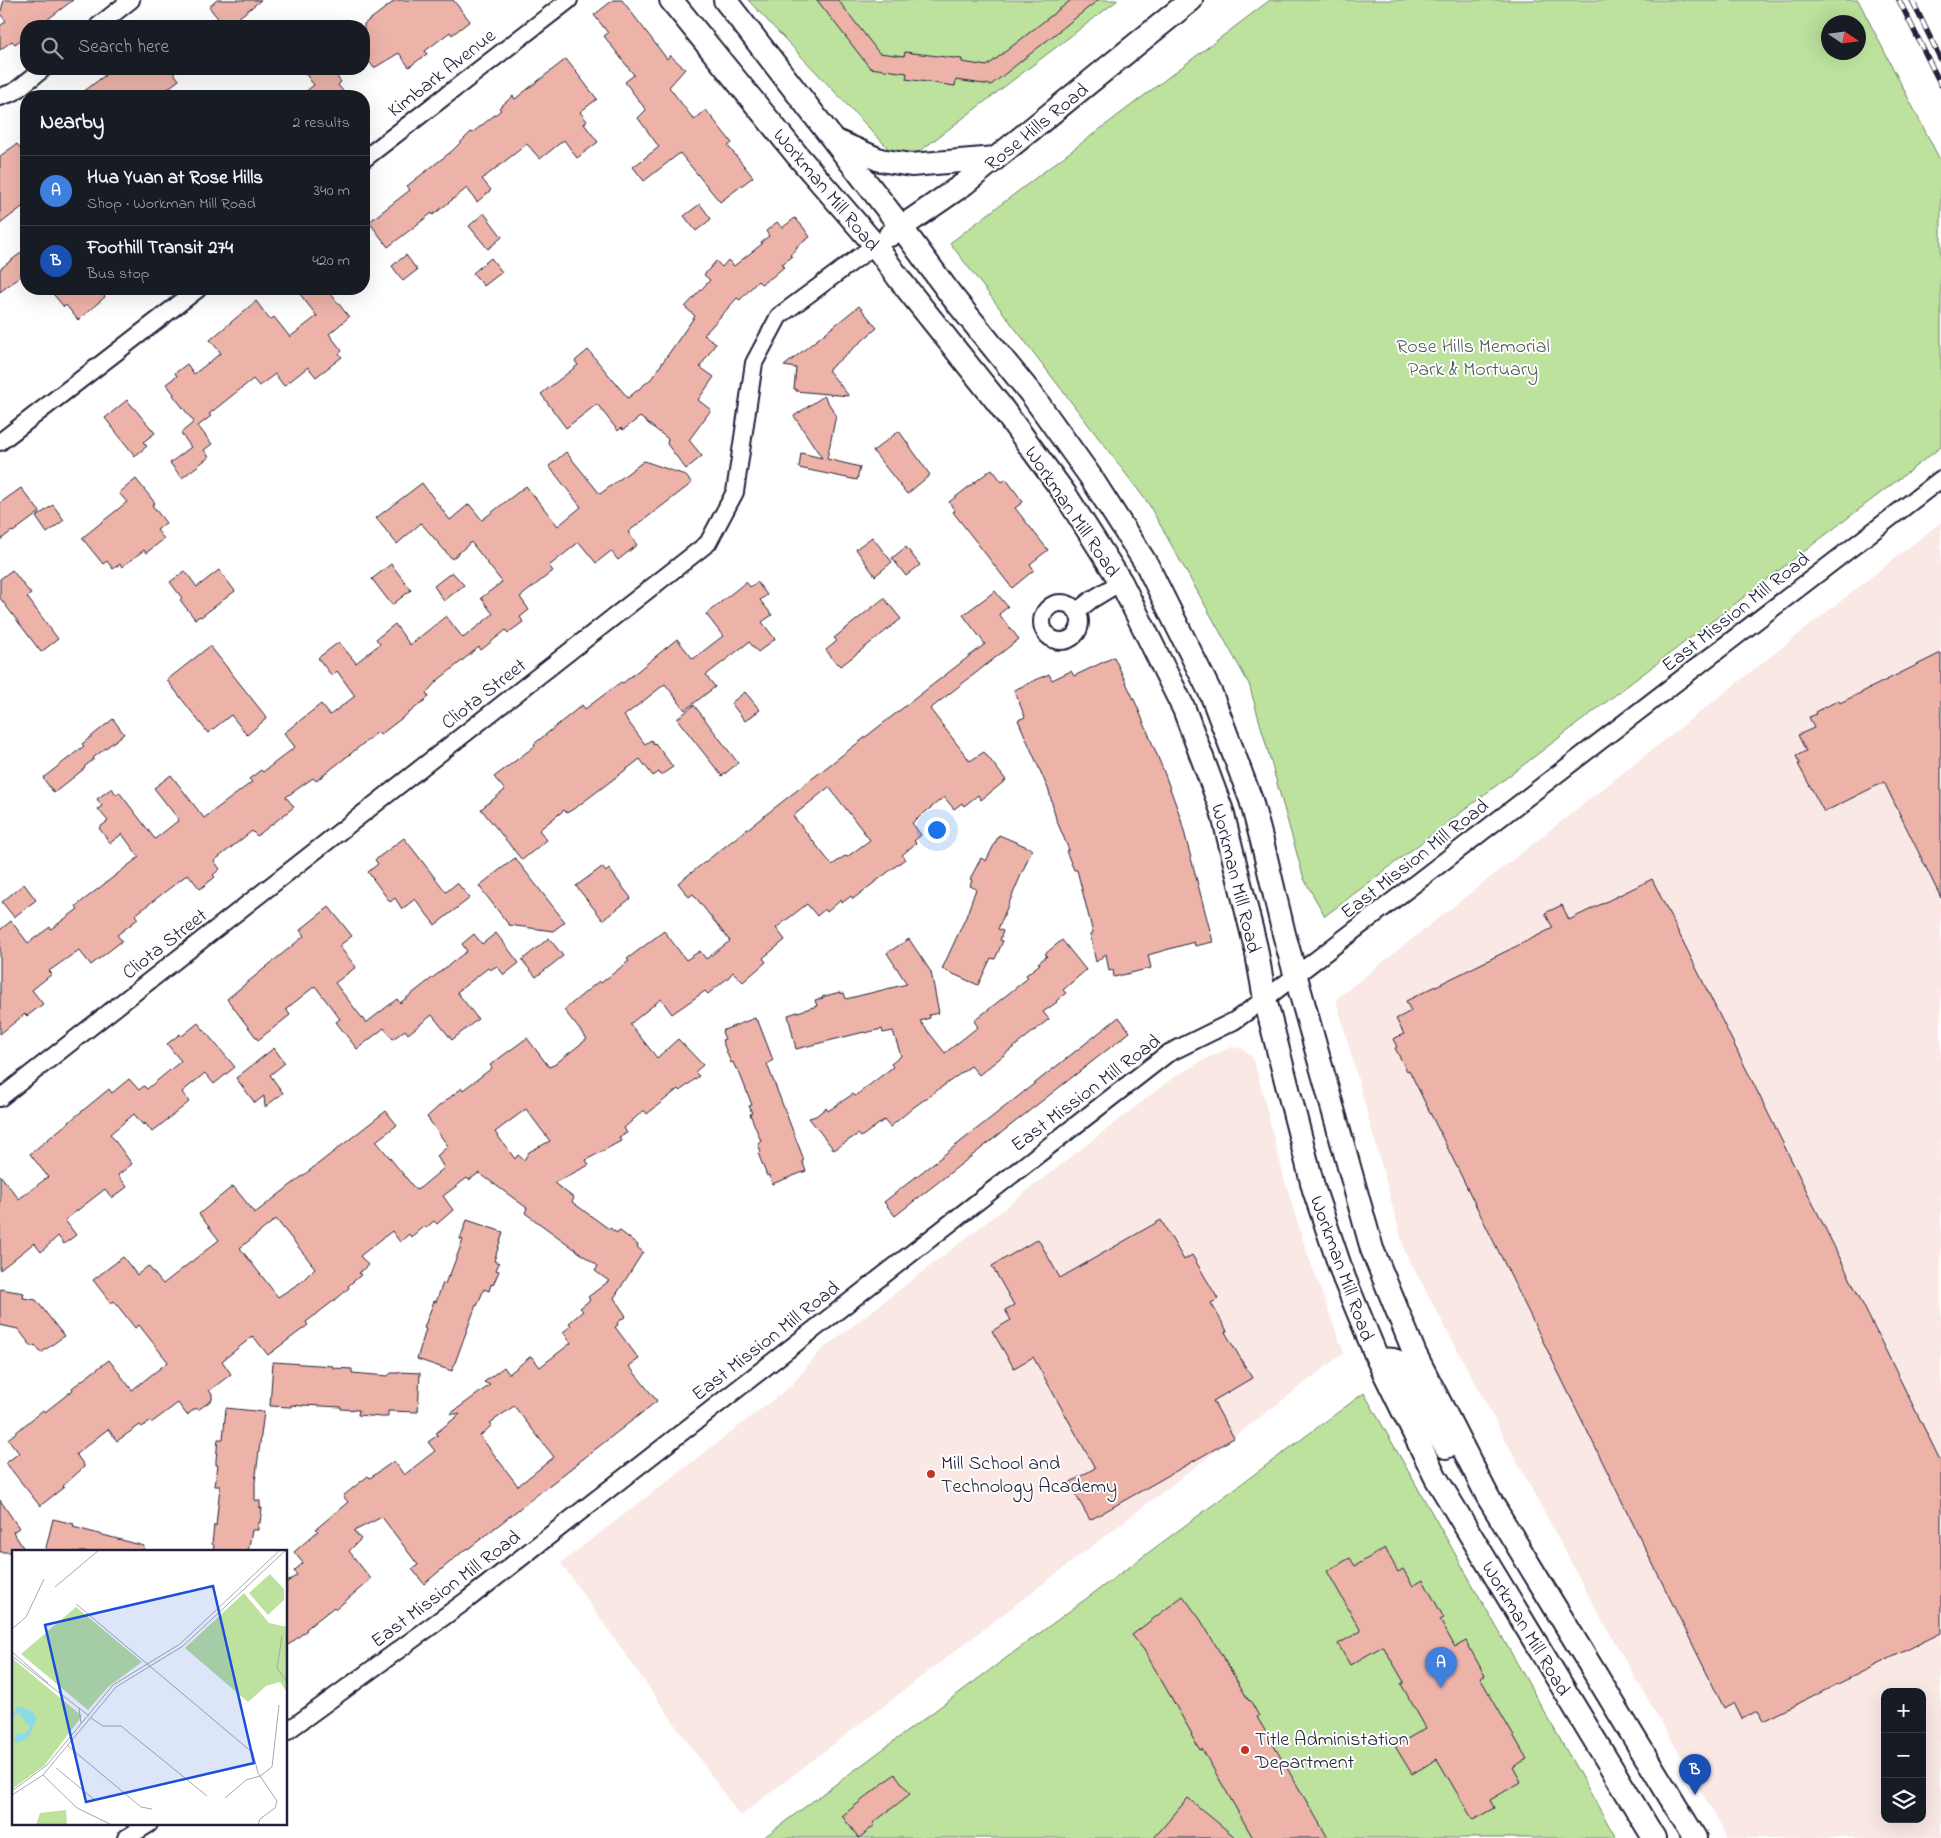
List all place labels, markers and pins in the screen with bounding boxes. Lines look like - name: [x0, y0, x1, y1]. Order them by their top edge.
- place label: Mill School and Technology Academy: [941, 1450, 1117, 1503]
- marker: Mill School and Technology Academy: [925, 1468, 937, 1480]
- pin: A: [1425, 1647, 1457, 1688]
- place label: Title Administation Department: [1254, 1726, 1409, 1778]
- marker: Title Administation Department: [1239, 1744, 1251, 1756]
- pin: B: [1679, 1754, 1711, 1795]

